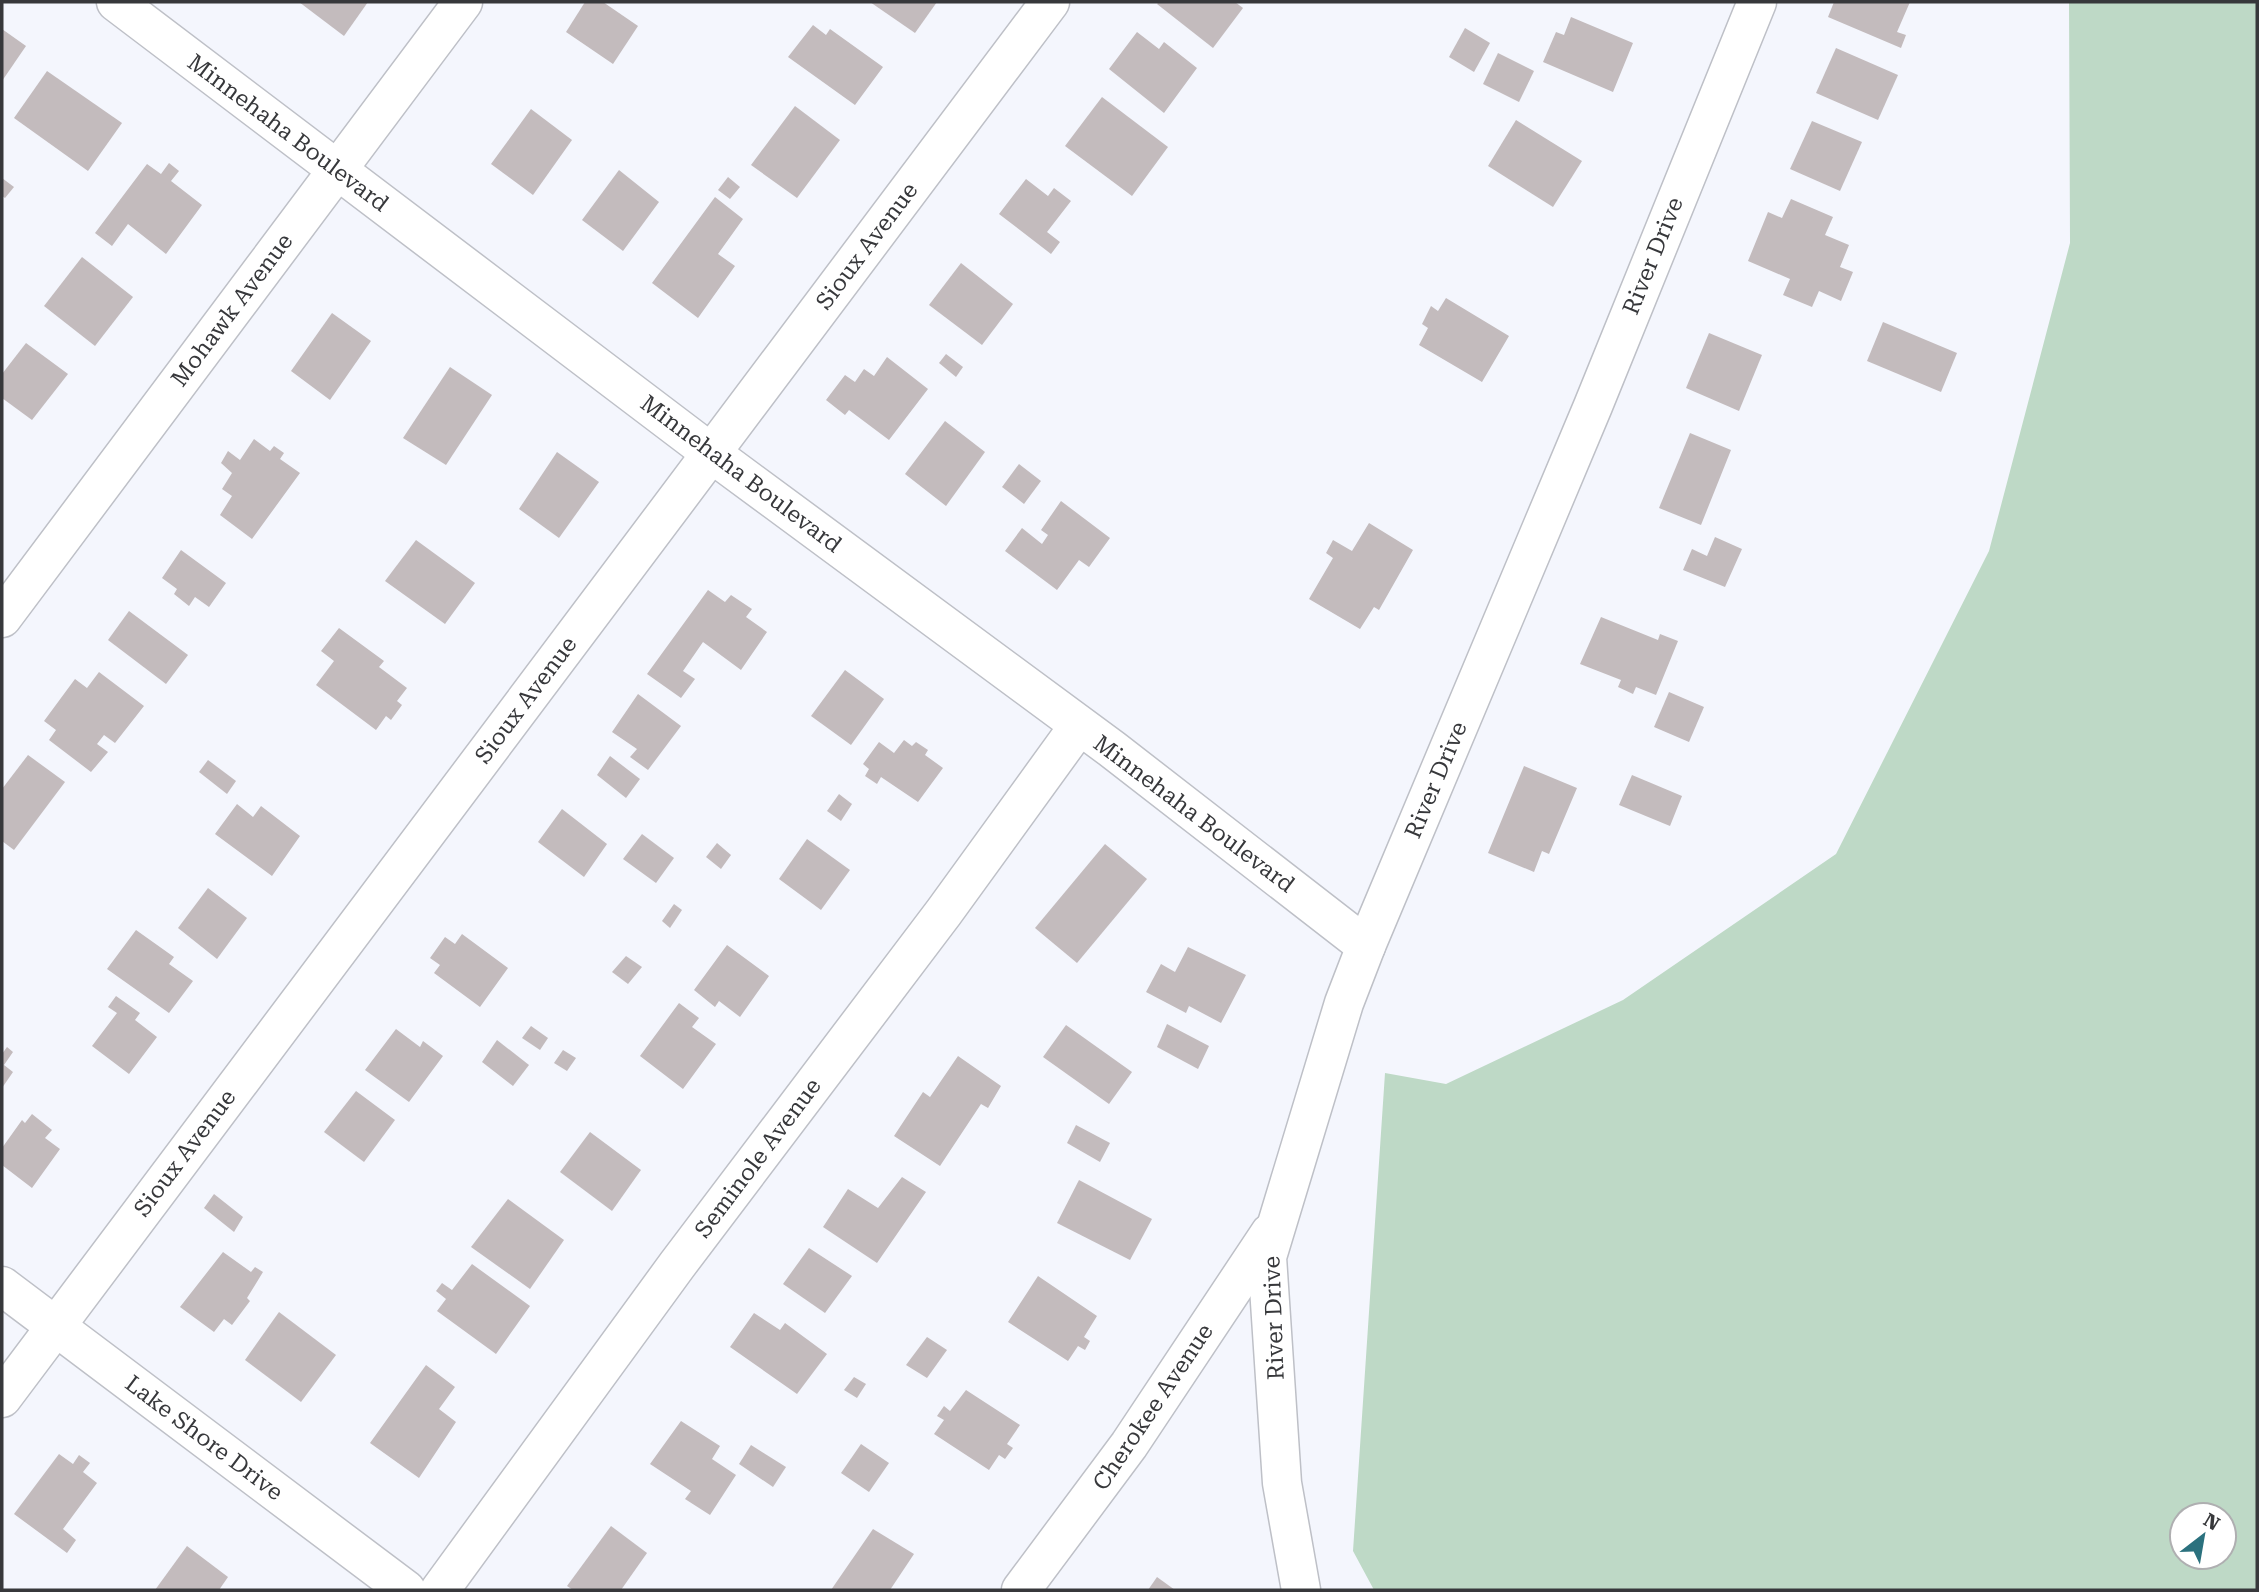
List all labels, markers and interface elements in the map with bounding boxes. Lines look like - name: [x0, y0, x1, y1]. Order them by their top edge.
- street label: Minnehaha Boulevard: [182, 49, 394, 218]
- street label: Sioux Avenue: [811, 177, 923, 315]
- street label: River Drive: [1617, 193, 1689, 319]
- street label: Mohawk Avenue: [166, 228, 298, 392]
- street label: Minnehaha Boulevard: [635, 390, 847, 559]
- street label: Sioux Avenue: [470, 631, 582, 769]
- street label: River Drive: [1399, 718, 1473, 842]
- street label: Minnehaha Boulevard: [1088, 730, 1300, 899]
- street label: Seminole Avenue: [689, 1073, 827, 1243]
- street label: Sioux Avenue: [129, 1084, 241, 1222]
- street label: River Drive: [1258, 1255, 1290, 1381]
- street label: Cherokee Avenue: [1087, 1319, 1219, 1495]
- street label: Lake Shore Drive: [120, 1370, 288, 1506]
- north arrow: [2168, 1501, 2238, 1571]
- text: N: [2199, 1508, 2224, 1536]

